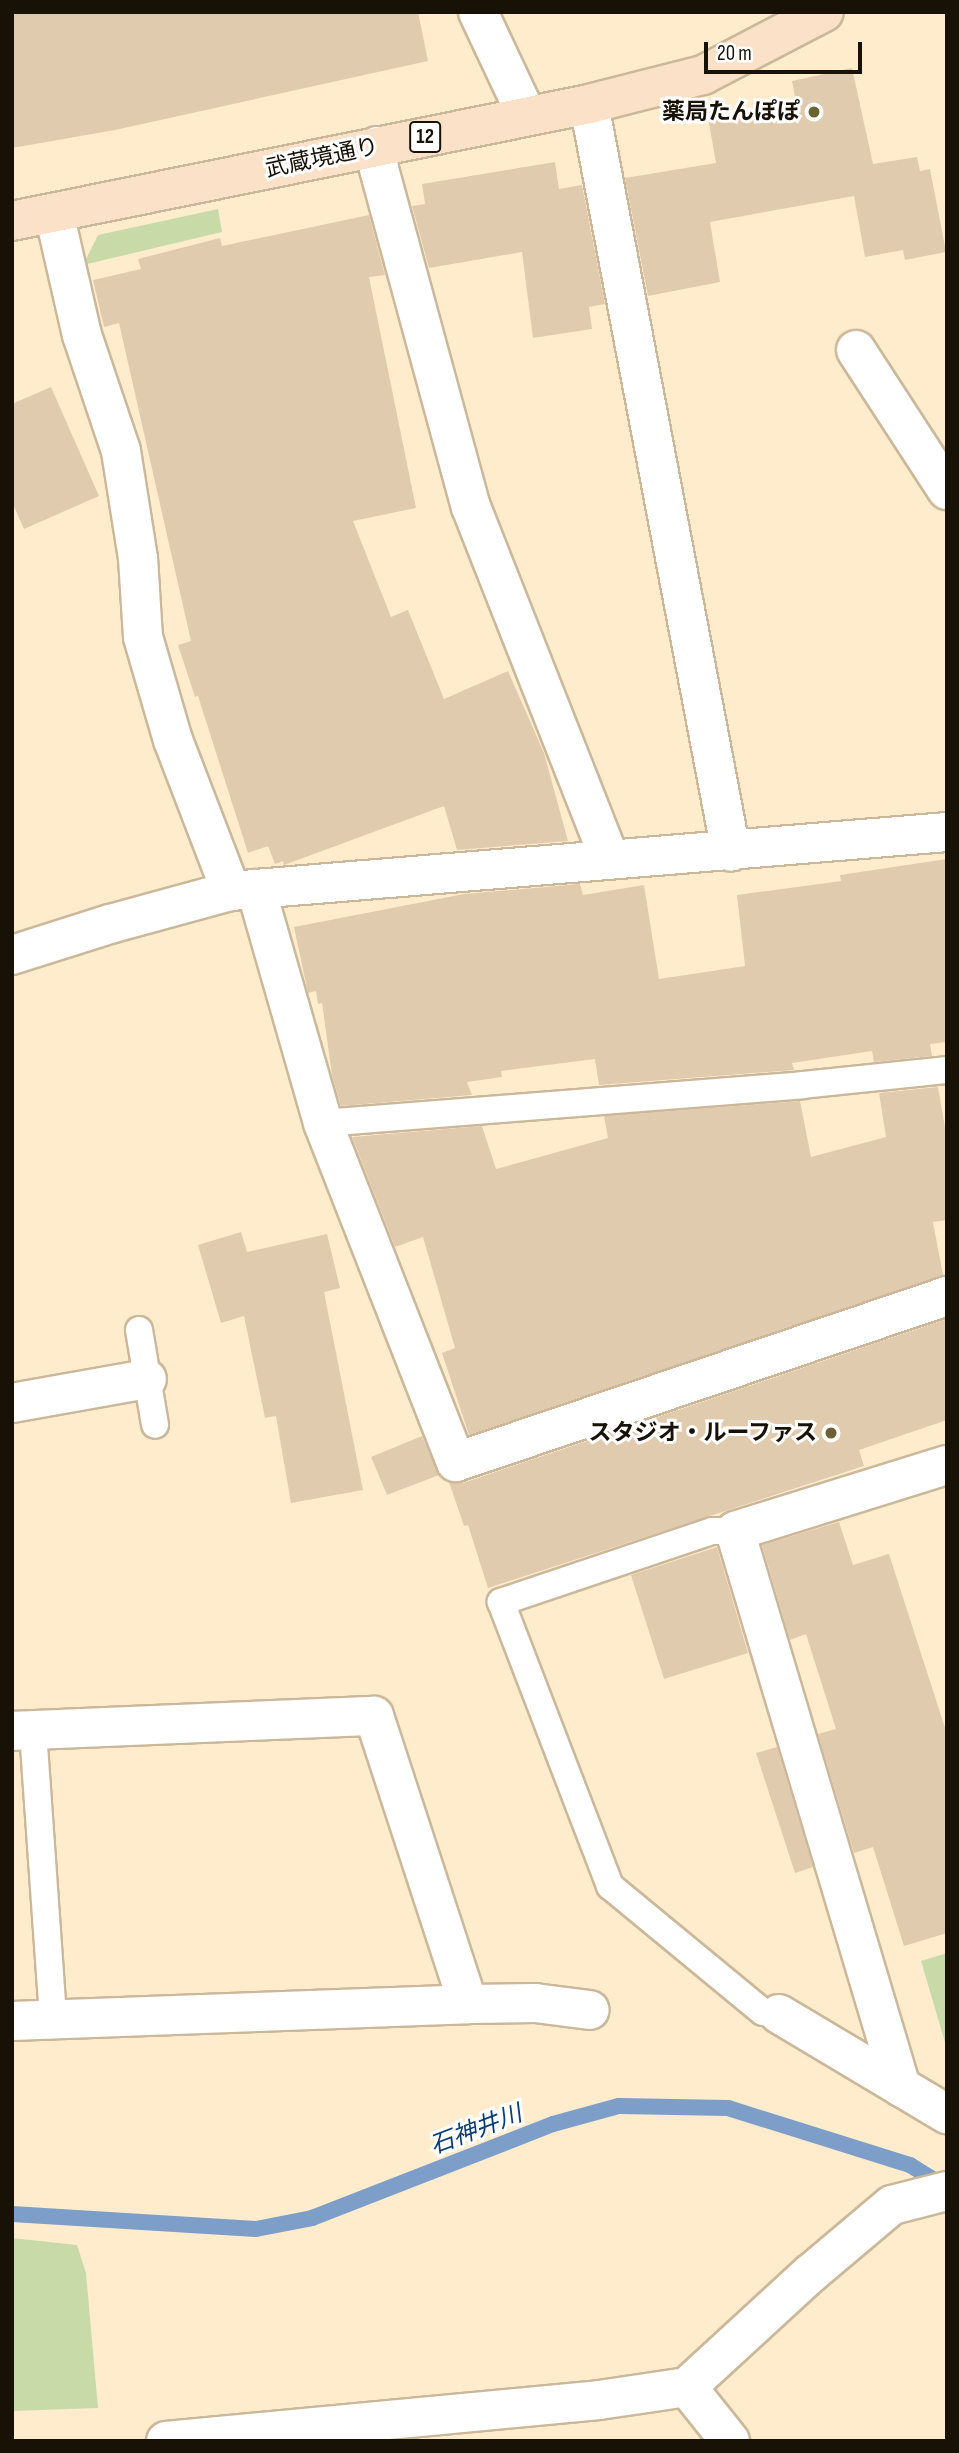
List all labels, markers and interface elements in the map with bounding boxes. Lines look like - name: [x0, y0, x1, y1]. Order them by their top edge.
- scale bar: [707, 28, 864, 72]
- text: 20 m: [717, 41, 752, 66]
- place label: 薬局たんぽぽ: [662, 98, 800, 126]
- marker: 薬局たんぽぽ: [806, 104, 822, 120]
- road number: 12: [408, 120, 442, 154]
- street label: 武蔵境通り: [263, 133, 381, 183]
- place label: スタジオ・ルーファス: [587, 1419, 817, 1447]
- marker: スタジオ・ルーファス: [823, 1425, 839, 1441]
- water label: 石神井川: [426, 2099, 526, 2161]

